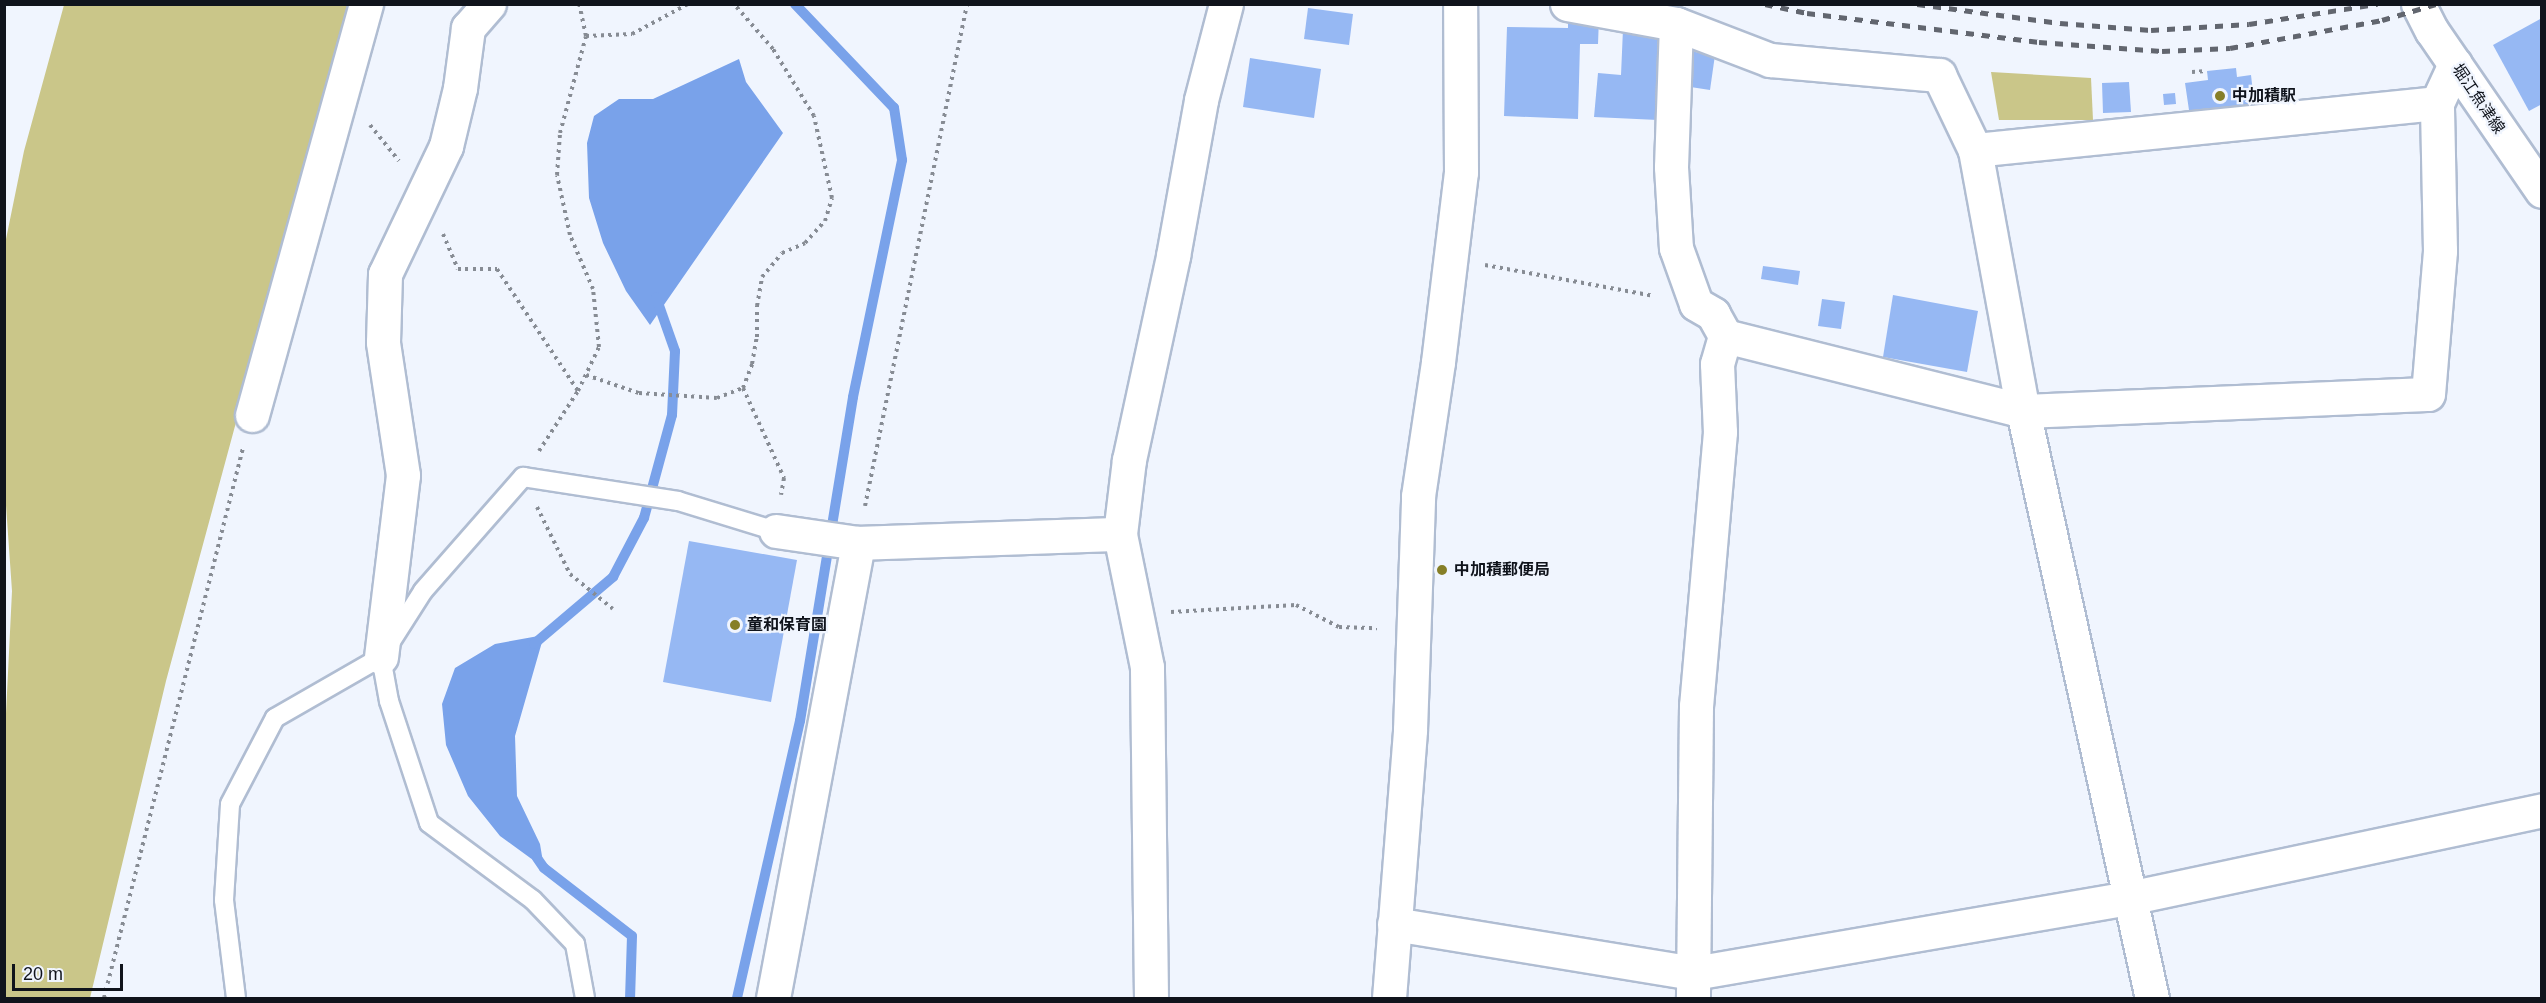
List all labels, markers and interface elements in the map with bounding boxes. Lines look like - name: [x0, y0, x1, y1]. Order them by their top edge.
- street label: 堀江魚津線: [2448, 60, 2508, 138]
- place label: 中加積駅: [2232, 86, 2296, 106]
- marker: 中加積駅: [2213, 89, 2227, 103]
- place label: 中加積郵便局: [1454, 560, 1550, 580]
- marker: 中加積郵便局: [1435, 563, 1449, 577]
- place label: 童和保育園: [747, 615, 827, 635]
- marker: 童和保育園: [728, 618, 742, 632]
- scale bar: [15, 952, 126, 990]
- text: 20 m: [23, 964, 63, 984]

